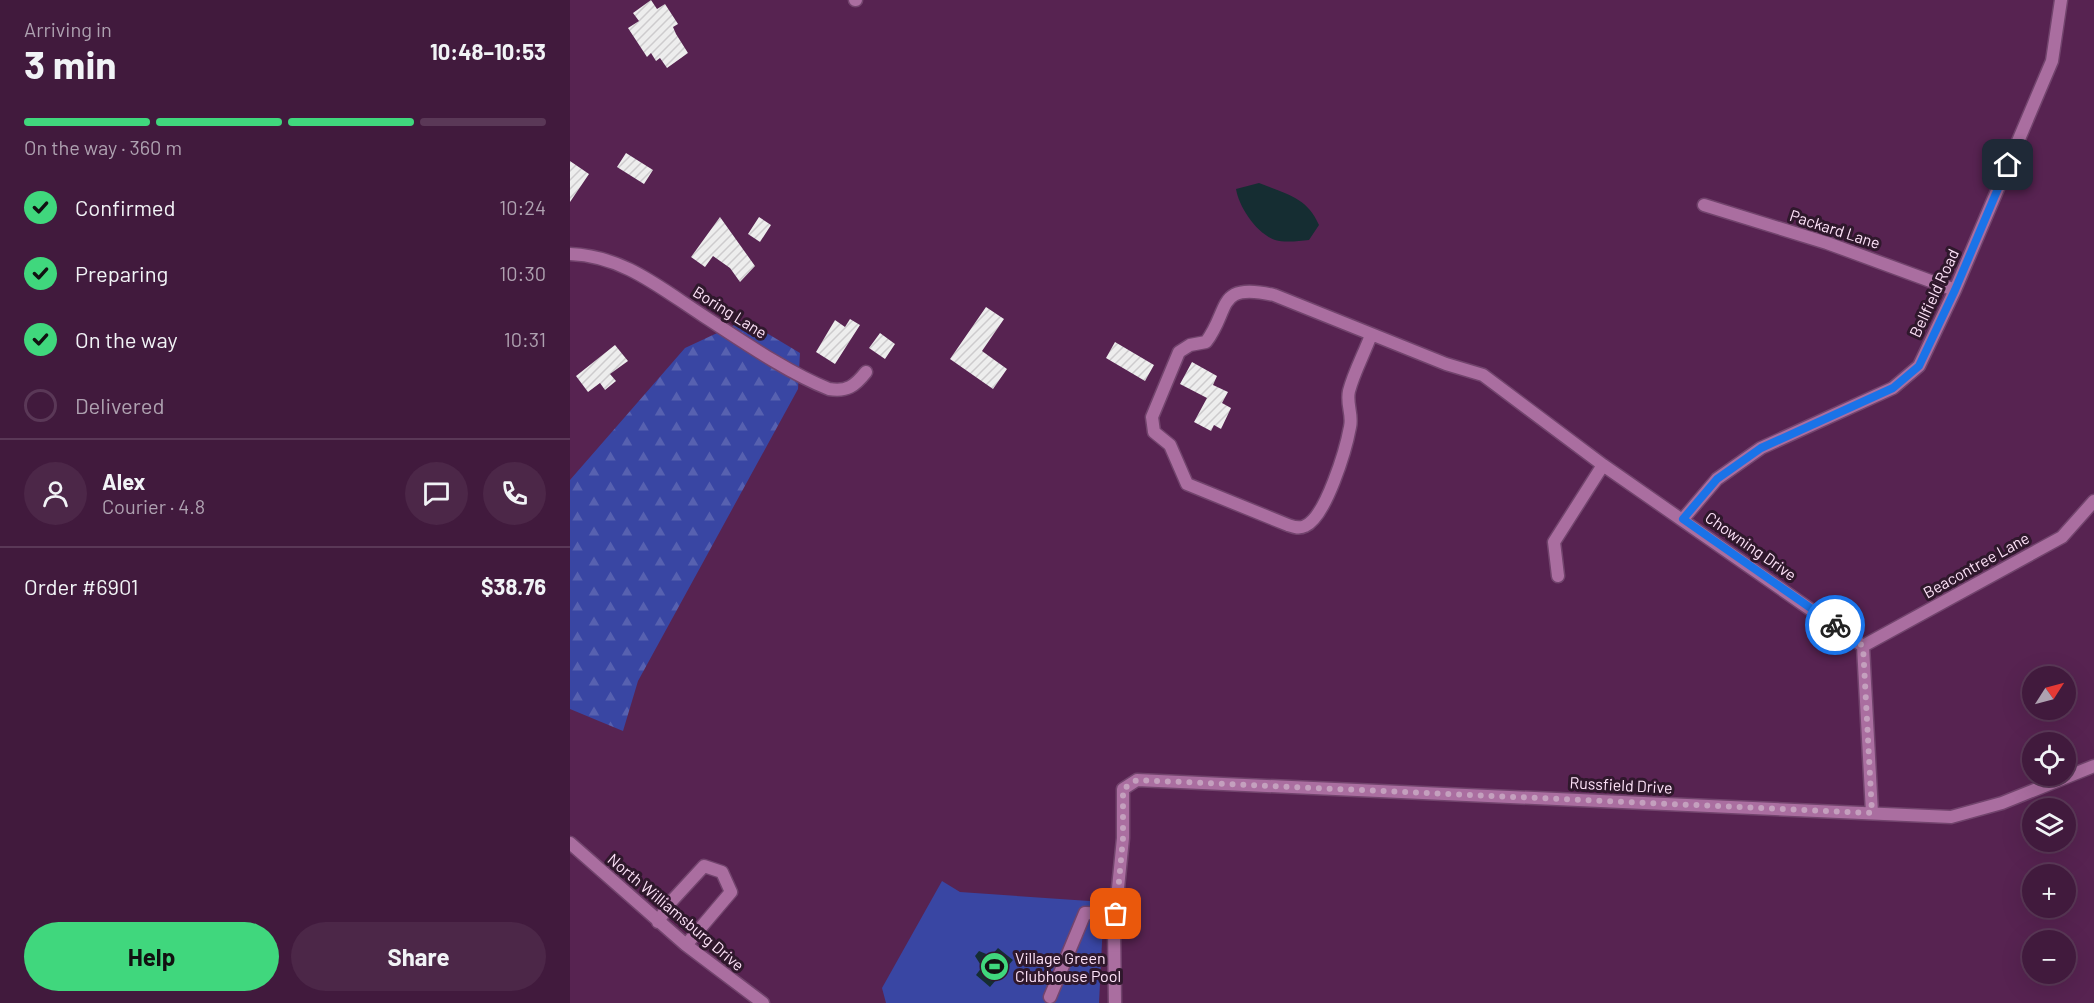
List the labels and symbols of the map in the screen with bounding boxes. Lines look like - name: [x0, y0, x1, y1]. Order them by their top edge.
- pin: [1982, 139, 2033, 190]
- street label: Packard Lane: [1788, 205, 1883, 252]
- street label: Bellfield Road: [1905, 246, 1962, 340]
- street label: Boring Lane: [690, 281, 771, 342]
- street label: Chowning Drive: [1702, 507, 1801, 584]
- street label: Beacontree Lane: [1919, 528, 2032, 602]
- courier: [1805, 595, 1865, 655]
- north arrow: [2022, 666, 2076, 720]
- street label: Russfield Drive: [1569, 772, 1673, 797]
- street label: North Williamsburg Drive: [604, 849, 748, 974]
- pin: [1090, 888, 1141, 939]
- place label: Village Green Clubhouse Pool: [1015, 948, 1121, 985]
- sports icon: Village Green Clubhouse Pool: [978, 951, 1010, 983]

